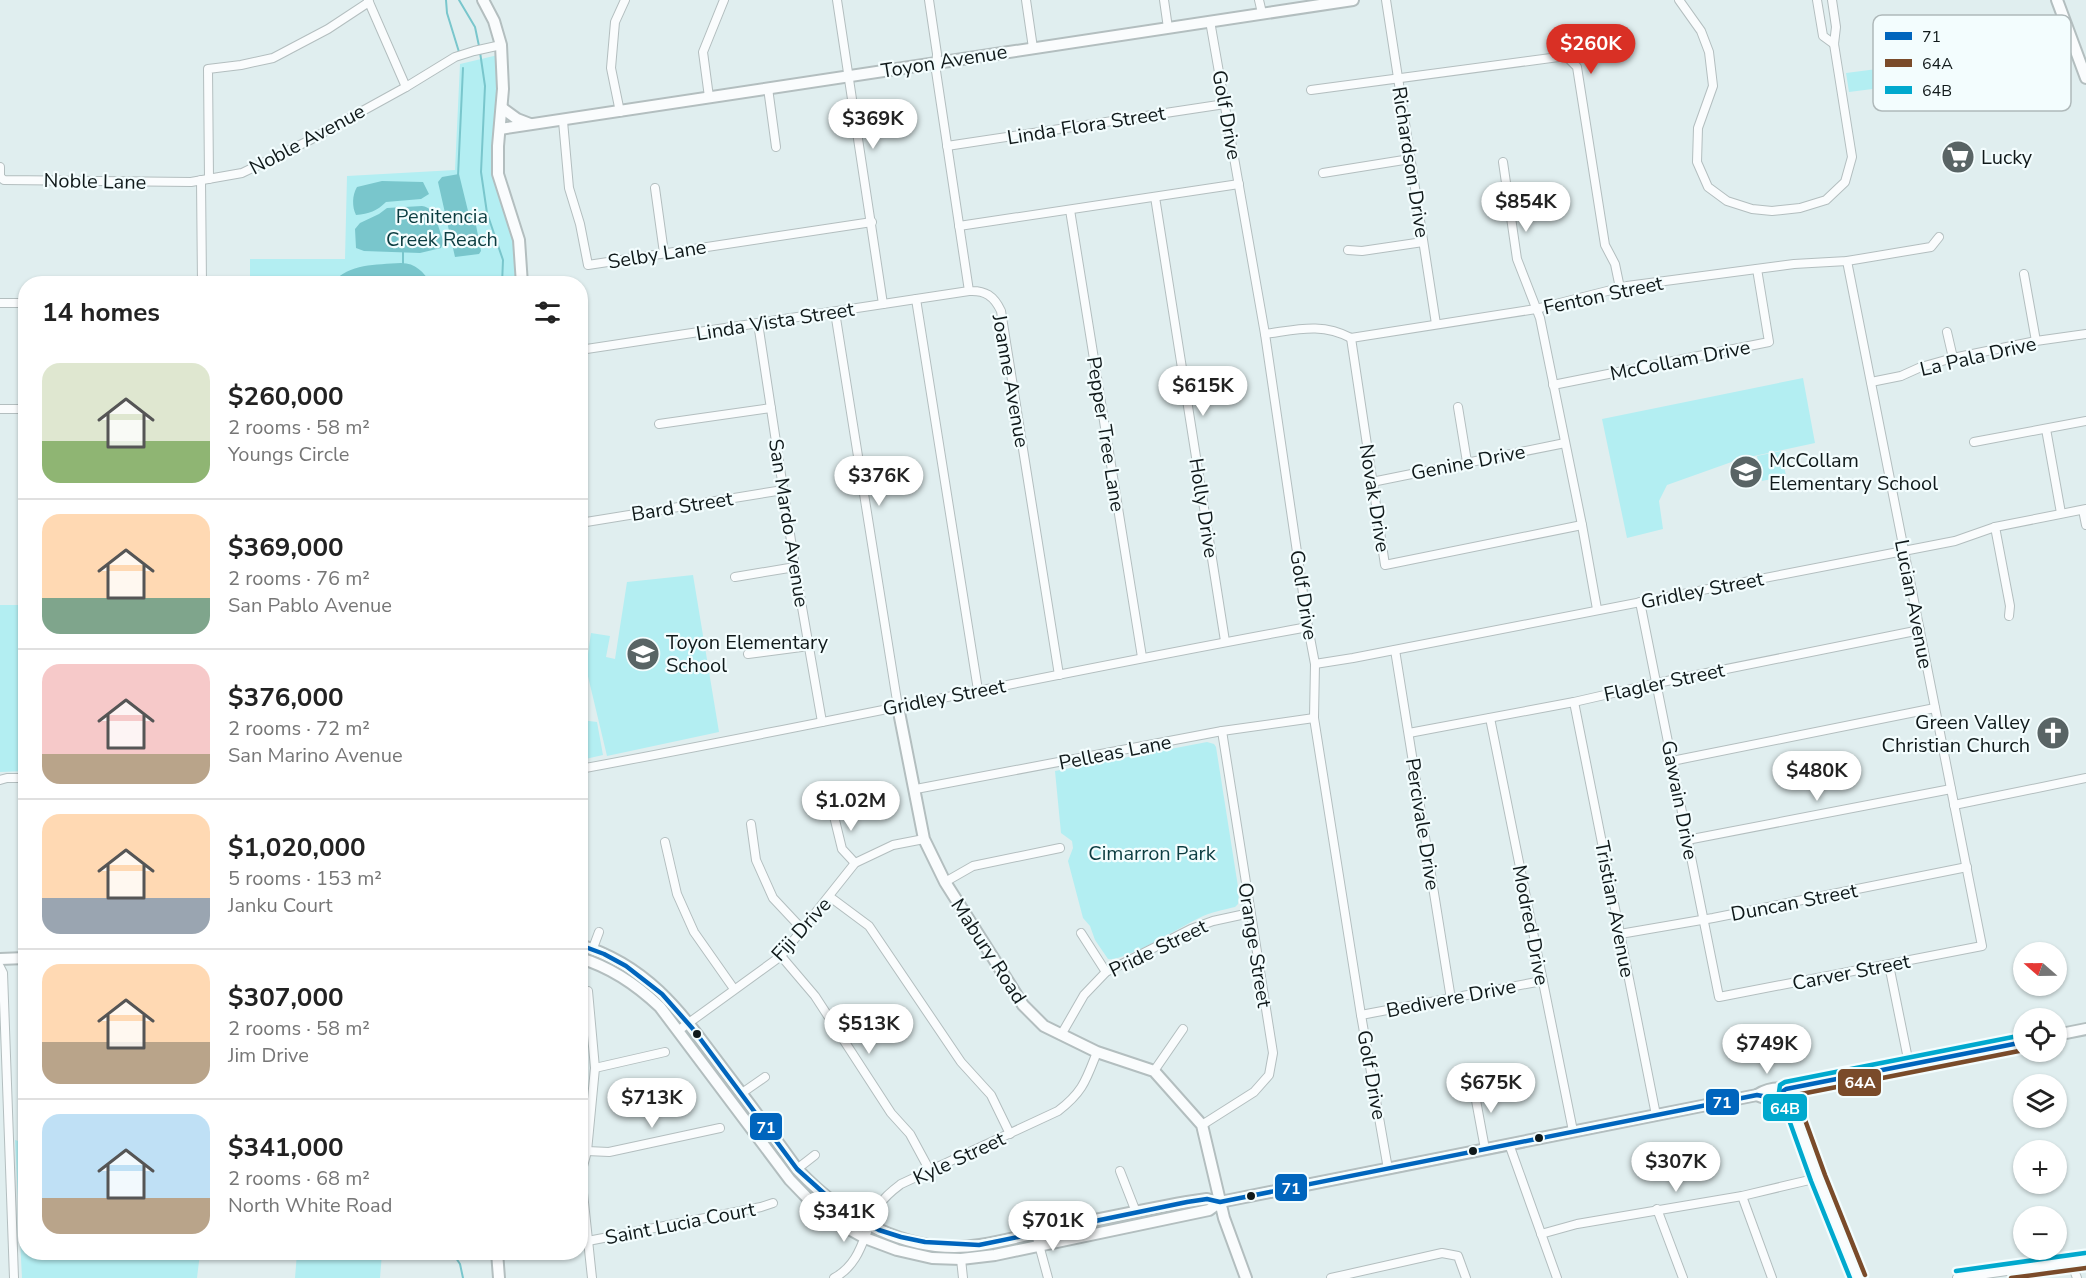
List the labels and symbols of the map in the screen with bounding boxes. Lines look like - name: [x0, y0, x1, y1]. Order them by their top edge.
- legend: [1873, 15, 2071, 111]
- pin: $260K: [1549, 24, 1633, 75]
- text: 71: [1922, 26, 1941, 48]
- street label: Toyon Avenue: [879, 38, 1009, 85]
- text: 64A: [1922, 53, 1953, 75]
- street label: Golf Drive: [1205, 68, 1248, 162]
- text: 64B: [1922, 80, 1952, 102]
- street label: Richardson Drive: [1385, 85, 1436, 240]
- street label: Noble Avenue: [245, 98, 370, 181]
- pin: $369K: [831, 99, 915, 150]
- street label: Linda Flora Street: [1005, 100, 1168, 151]
- supermarket icon: Lucky: [1940, 139, 1976, 175]
- place label: Lucky: [1981, 144, 2033, 171]
- street label: Noble Lane: [43, 167, 147, 196]
- pin: $854K: [1484, 182, 1568, 233]
- park label: Penitencia Creek Reach: [386, 203, 498, 253]
- street label: Selby Lane: [606, 233, 708, 276]
- street label: Fenton Street: [1541, 269, 1666, 321]
- street label: Linda Vista Street: [694, 296, 857, 347]
- street label: Joanne Avenue: [985, 311, 1036, 450]
- street label: La Pala Drive: [1917, 330, 2039, 383]
- street label: McCollam Drive: [1608, 334, 1753, 387]
- street label: Pepper Tree Lane: [1080, 355, 1131, 513]
- pin: $615K: [1161, 366, 1245, 417]
- street label: San Mardo Avenue: [762, 437, 815, 609]
- street label: Genine Drive: [1409, 438, 1527, 487]
- street label: Novak Drive: [1353, 442, 1396, 554]
- place label: McCollam Elementary School: [1769, 447, 1938, 497]
- school or university icon: McCollam Elementary School: [1728, 454, 1764, 490]
- pin: $376K: [837, 456, 921, 507]
- street label: Holly Drive: [1182, 456, 1225, 560]
- street label: Bard Street: [629, 485, 736, 528]
- street label: Lucian Avenue: [1888, 537, 1939, 671]
- street label: Golf Drive: [1283, 548, 1324, 642]
- street label: Gridley Street: [1639, 565, 1767, 616]
- place label: Toyon Elementary School: [666, 629, 829, 679]
- school or university icon: Toyon Elementary School: [625, 636, 661, 672]
- street label: Flagler Street: [1601, 656, 1728, 708]
- street label: Gridley Street: [881, 672, 1009, 723]
- place label: Green Valley Christian Church: [1881, 709, 2031, 759]
- church icon: Green Valley Christian Church: [2035, 715, 2071, 751]
- street label: Pelleas Lane: [1057, 728, 1174, 777]
- street label: Gawain Drive: [1655, 738, 1704, 862]
- pin: $480K: [1775, 751, 1859, 802]
- street label: Percivale Drive: [1399, 756, 1446, 892]
- pin: $1.02M: [802, 781, 900, 832]
- street label: Tristian Avenue: [1588, 838, 1641, 980]
- park label: Cimarron Park: [1088, 840, 1217, 867]
- street label: Modred Drive: [1506, 863, 1555, 987]
- street label: Duncan Street: [1729, 877, 1861, 928]
- street label: Orange Street: [1231, 881, 1278, 1011]
- street label: Fiji Drive: [765, 891, 837, 967]
- street label: Mabury Road: [944, 893, 1033, 1009]
- street label: Pride Street: [1105, 913, 1213, 984]
- north arrow: [2013, 942, 2067, 996]
- street label: Carver Street: [1790, 948, 1913, 997]
- street label: Bedivere Drive: [1384, 973, 1518, 1024]
- pin: $513K: [827, 1004, 911, 1055]
- pin: $749K: [1725, 1024, 1809, 1075]
- unlabelled marker: [691, 1028, 703, 1040]
- street label: Golf Drive: [1350, 1028, 1393, 1122]
- pin: $675K: [1449, 1063, 1533, 1114]
- line badge: 64A: [1837, 1068, 1882, 1097]
- text: 64A: [1844, 1072, 1876, 1094]
- pin: $713K: [610, 1078, 694, 1129]
- line badge: 71: [1705, 1088, 1740, 1116]
- text: 71: [1712, 1092, 1732, 1114]
- line badge: 64B: [1762, 1093, 1808, 1122]
- text: 64B: [1770, 1098, 1800, 1120]
- line badge: 71: [749, 1112, 783, 1141]
- text: 71: [756, 1117, 776, 1139]
- street label: Kyle Street: [909, 1125, 1010, 1191]
- unlabelled marker: [1533, 1132, 1545, 1144]
- pin: $307K: [1634, 1142, 1718, 1193]
- unlabelled marker: [1467, 1145, 1479, 1157]
- line badge: 71: [1274, 1173, 1308, 1202]
- text: 71: [1281, 1178, 1301, 1200]
- unlabelled marker: [1245, 1190, 1257, 1202]
- pin: $341K: [802, 1192, 886, 1243]
- street label: Saint Lucia Court: [603, 1196, 758, 1251]
- pin: $701K: [1011, 1201, 1095, 1252]

